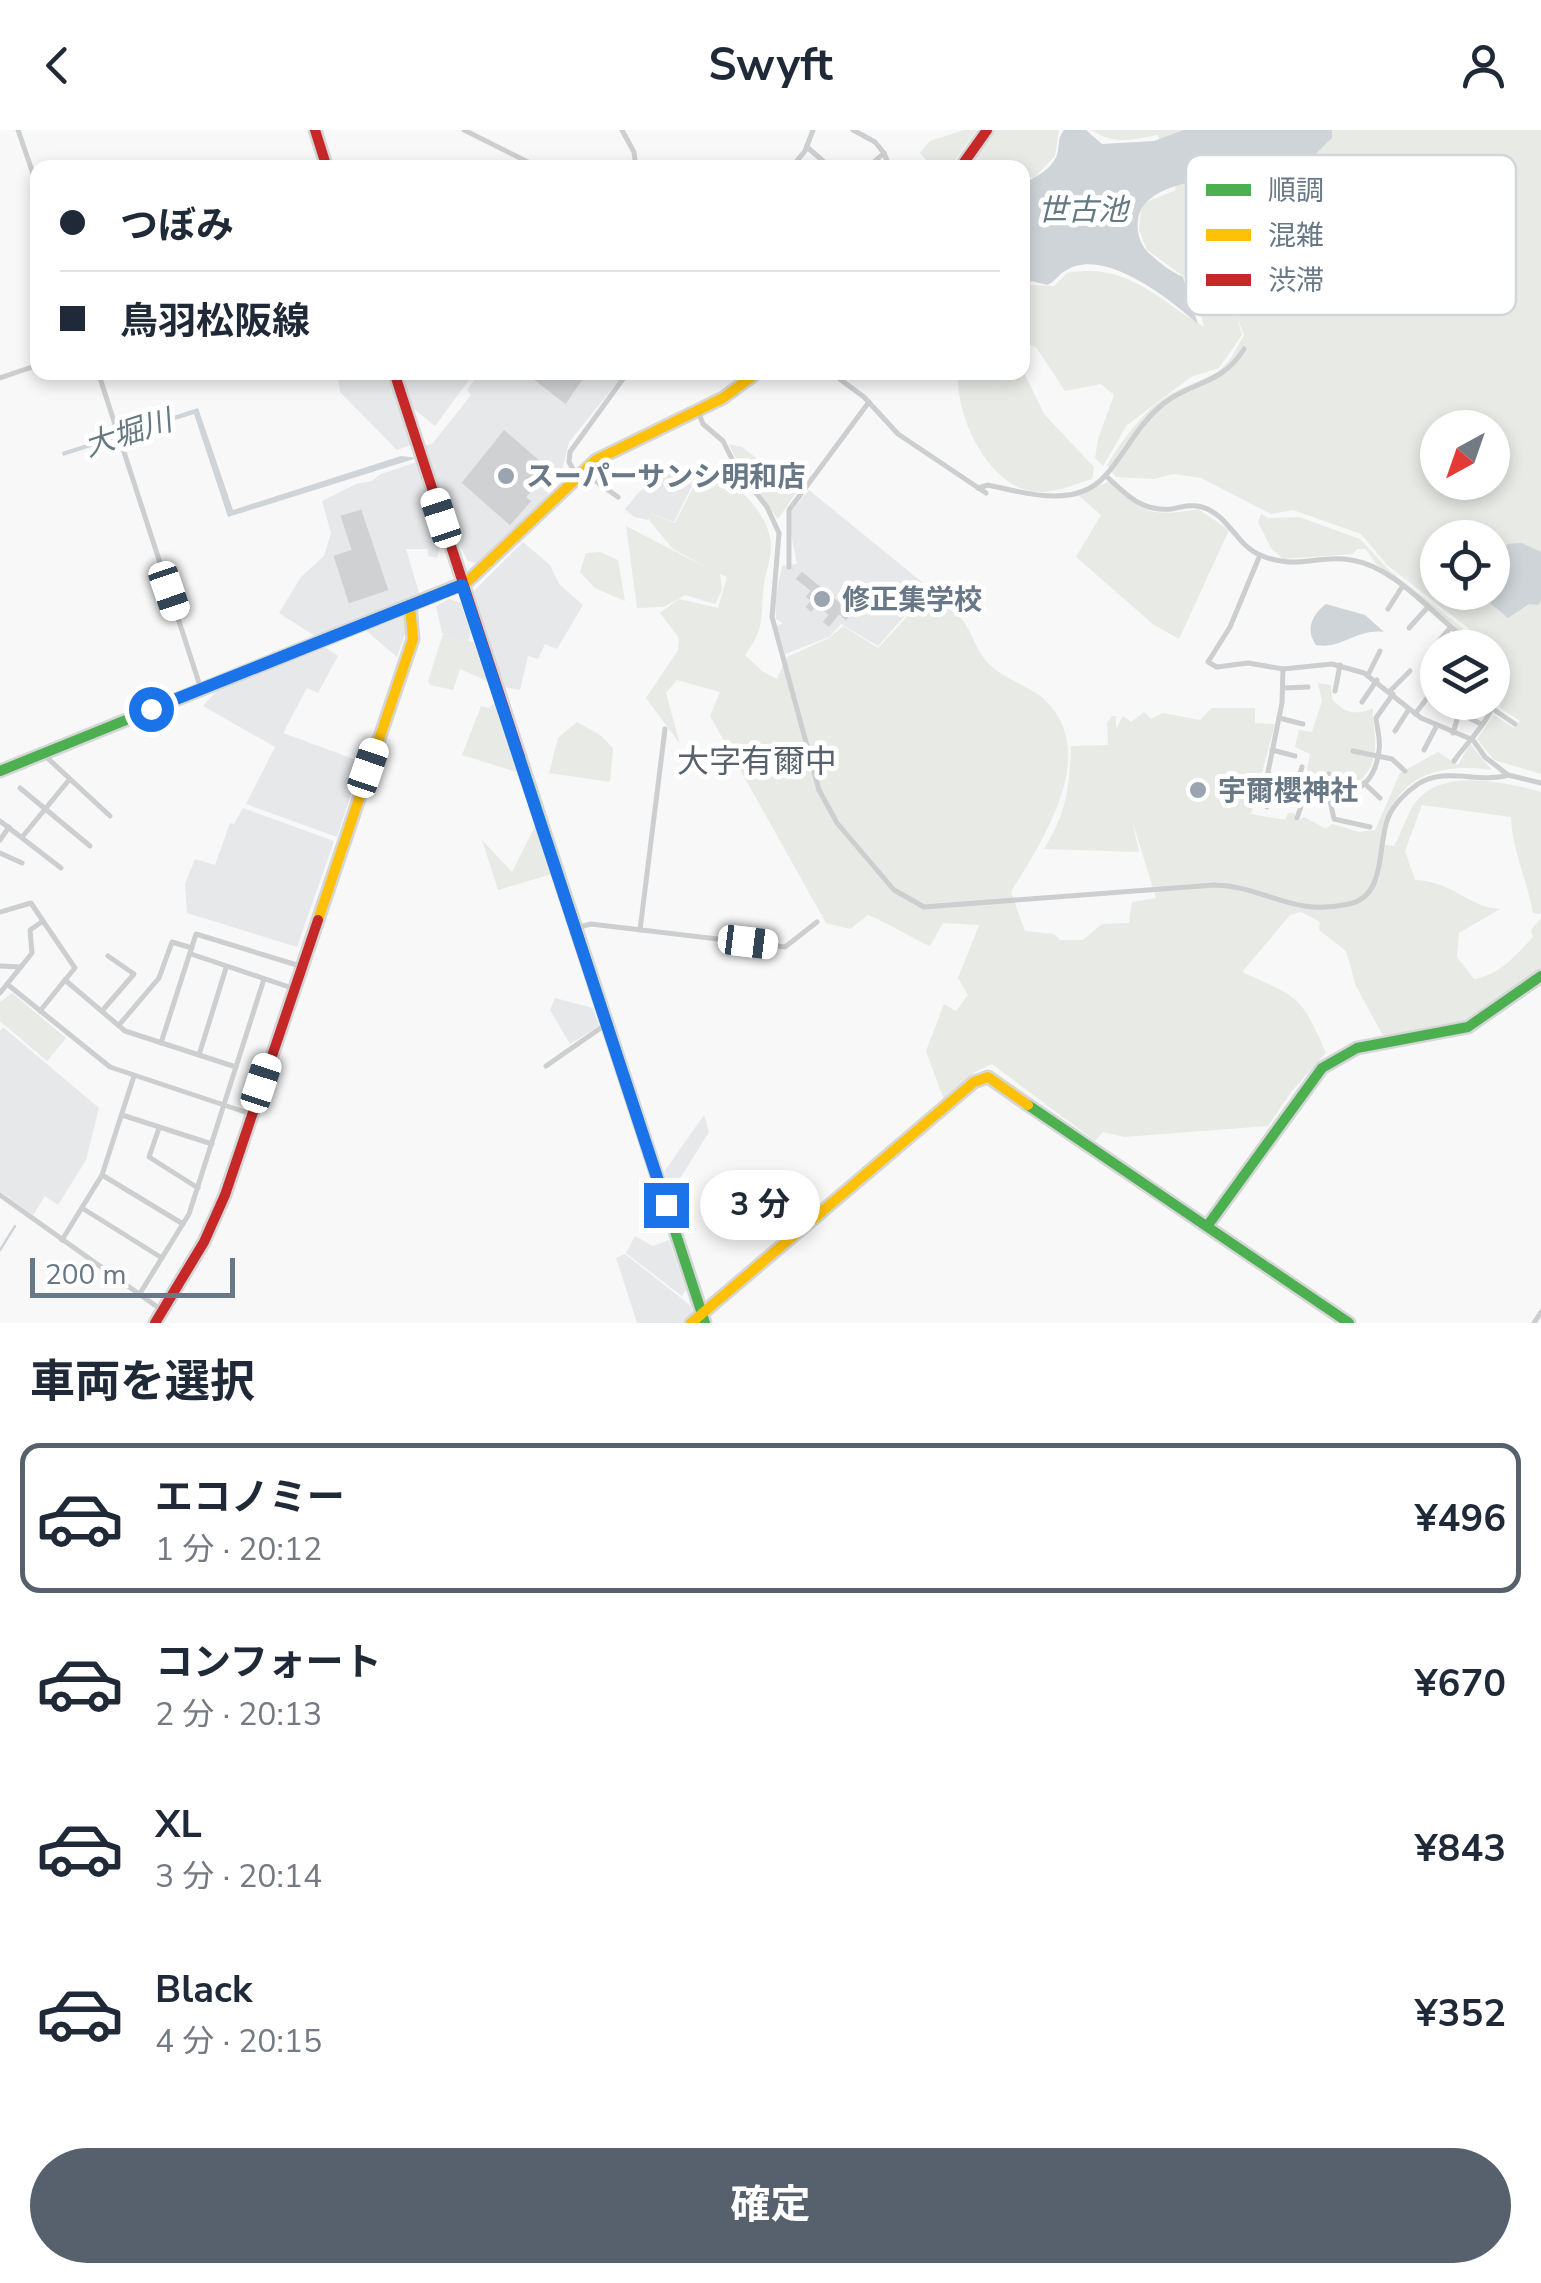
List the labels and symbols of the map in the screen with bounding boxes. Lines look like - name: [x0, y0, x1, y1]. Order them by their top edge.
- legend: [1186, 155, 1516, 315]
- text: 順調: [1268, 172, 1324, 210]
- water label: 世古池: [1038, 190, 1131, 231]
- text: 混雑: [1268, 217, 1324, 255]
- text: 渋滞: [1268, 262, 1324, 300]
- water label: 大堀川: [79, 399, 180, 467]
- north arrow: [1420, 410, 1510, 500]
- place label: スーパーサンシ明和店: [526, 458, 805, 496]
- marker: スーパーサンシ明和店: [495, 465, 517, 487]
- car: [417, 485, 465, 551]
- car: [145, 558, 193, 624]
- place label: 修正集学校: [842, 581, 982, 619]
- marker: 修正集学校: [811, 588, 833, 610]
- route start: [129, 687, 174, 732]
- car: [344, 735, 392, 801]
- district label: 大字有爾中: [677, 740, 837, 783]
- place label: 宇爾櫻神社: [1218, 772, 1358, 810]
- marker: 宇爾櫻神社: [1187, 779, 1209, 801]
- car: [716, 923, 780, 961]
- car: [237, 1050, 285, 1116]
- callout: 3 分: [701, 1170, 821, 1240]
- route end: [644, 1183, 689, 1228]
- scale bar: [30, 1253, 235, 1298]

